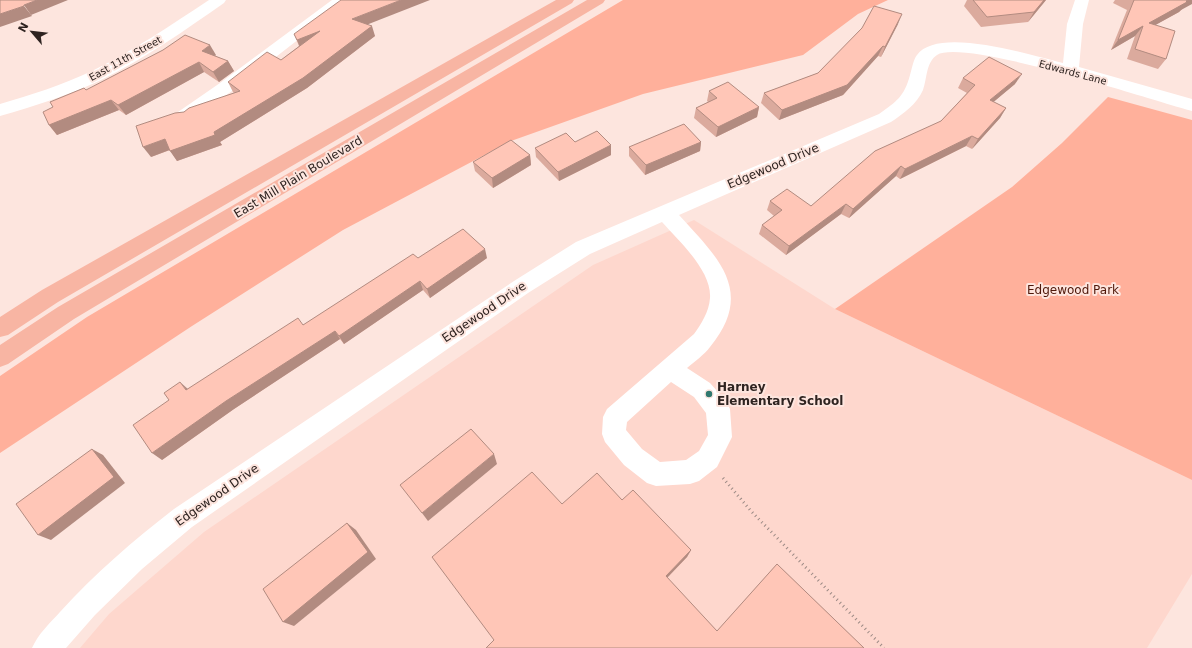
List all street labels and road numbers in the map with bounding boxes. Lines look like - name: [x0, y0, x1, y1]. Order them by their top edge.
- street label: East 11th Street: [87, 34, 164, 83]
- street label: Edwards Lane: [1038, 58, 1108, 87]
- street label: East Mill Plain Boulevard: [231, 133, 365, 221]
- street label: Edgewood Drive: [725, 140, 821, 192]
- street label: Edgewood Drive: [439, 279, 529, 345]
- street label: Edgewood Drive: [173, 461, 261, 529]

